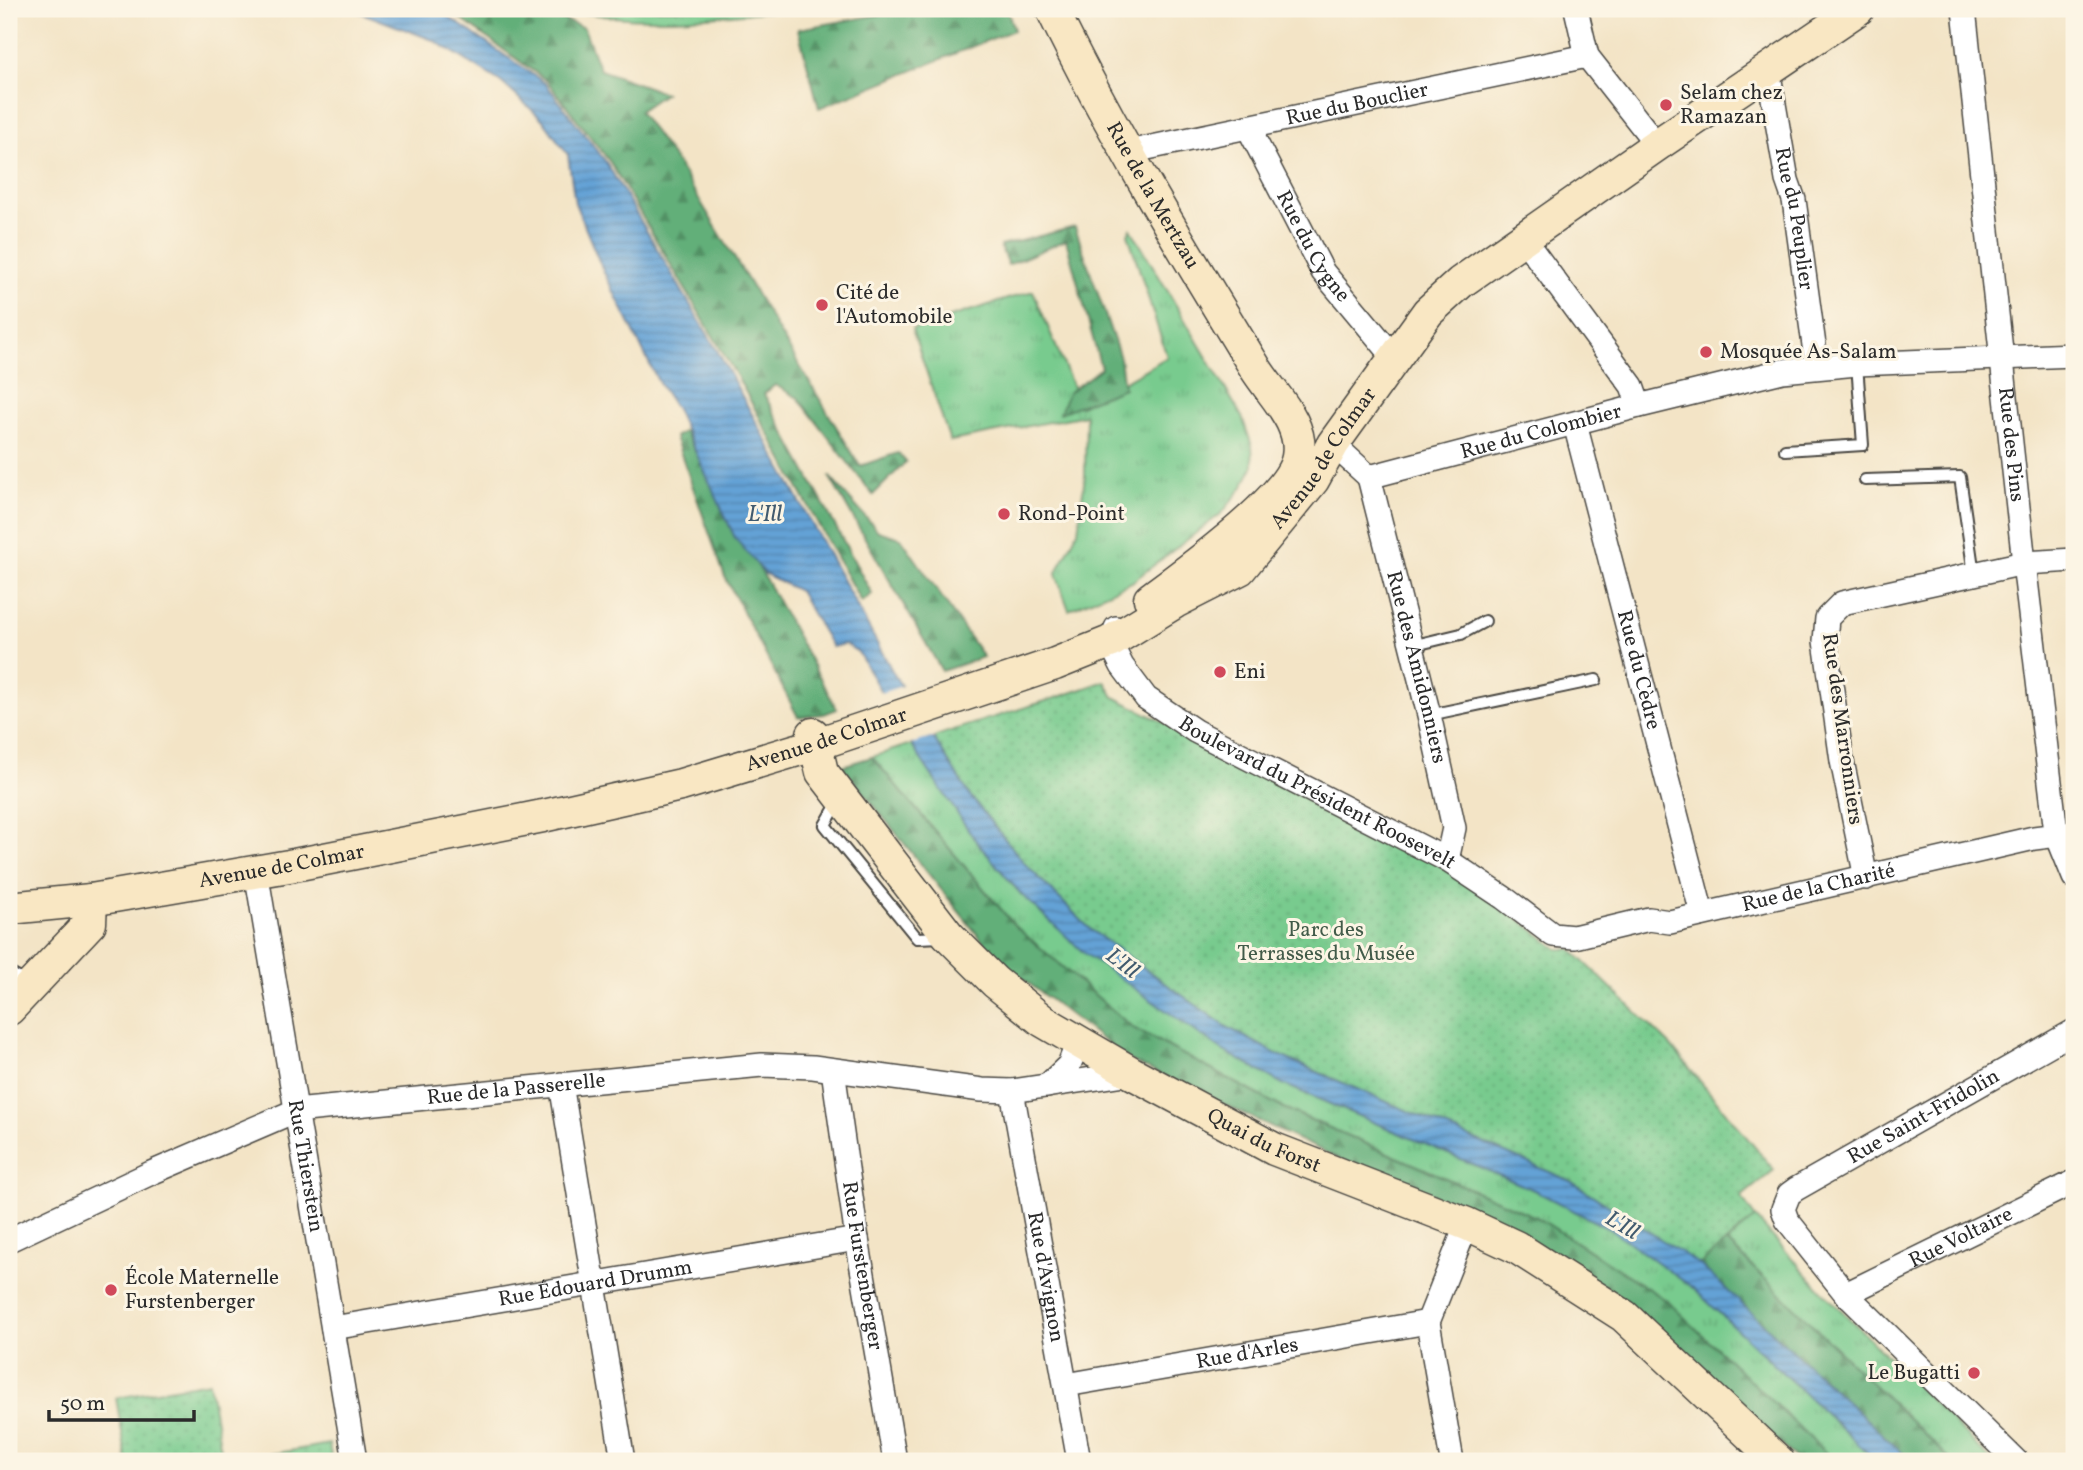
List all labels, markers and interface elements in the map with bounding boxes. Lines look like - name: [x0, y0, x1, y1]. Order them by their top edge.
- street label: Rue du Bouclier: [1283, 75, 1431, 133]
- place label: Selam chez Ramazan: [1680, 79, 1783, 132]
- marker: Selam chez Ramazan: [1658, 97, 1674, 113]
- street label: Rue de la Mertzau: [1099, 117, 1207, 275]
- street label: Rue du Peuplier: [1767, 145, 1821, 292]
- street label: Rue du Cygne: [1269, 185, 1357, 309]
- place label: Cité de l'Automobile: [836, 279, 953, 332]
- marker: Cité de l'Automobile: [814, 297, 830, 313]
- place label: Mosquée As-Salam: [1720, 338, 1897, 367]
- marker: Mosquée As-Salam: [1698, 344, 1714, 360]
- street label: Avenue de Colmar: [1264, 381, 1384, 536]
- street label: Rue des Pins: [1991, 385, 2032, 503]
- street label: Rue du Colombier: [1457, 397, 1625, 467]
- water label: L'Ill: [748, 499, 783, 531]
- place label: Rond-Point: [1018, 500, 1125, 529]
- marker: Rond-Point: [996, 506, 1012, 522]
- street label: Rue des Amidonniers: [1379, 568, 1454, 766]
- street label: Rue du Cèdre: [1609, 607, 1668, 733]
- street label: Rue des Marronniers: [1814, 631, 1870, 827]
- place label: Eni: [1234, 658, 1265, 687]
- marker: Eni: [1212, 664, 1228, 680]
- street label: Avenue de Colmar: [742, 700, 911, 779]
- street label: Boulevard du Président Roosevelt: [1173, 709, 1462, 876]
- street label: Avenue de Colmar: [197, 837, 367, 896]
- street label: Rue de la Charité: [1739, 856, 1898, 919]
- park label: Parc des Terrasses du Musée: [1237, 916, 1415, 969]
- water label: L'Ill: [1098, 941, 1146, 987]
- street label: Rue Saint-Fridolin: [1842, 1062, 2005, 1171]
- street label: Rue de la Passerelle: [425, 1066, 607, 1112]
- street label: Rue Thierstein: [280, 1097, 331, 1235]
- street label: Quai du Forst: [1202, 1101, 1325, 1180]
- street label: Rue Furstenberger: [834, 1179, 890, 1353]
- street label: Rue Voltaire: [1904, 1200, 2018, 1275]
- water label: L'Ill: [1599, 1203, 1645, 1249]
- street label: Rue d'Avignon: [1020, 1209, 1072, 1345]
- street label: Rue Édouard Drumm: [496, 1253, 695, 1314]
- place label: École Maternelle Furstenberger: [125, 1264, 279, 1317]
- marker: École Maternelle Furstenberger: [103, 1282, 119, 1298]
- street label: Rue d'Arles: [1194, 1330, 1301, 1377]
- place label: Le Bugatti: [1867, 1359, 1960, 1388]
- marker: Le Bugatti: [1966, 1365, 1982, 1381]
- scale bar: [49, 1379, 194, 1423]
- text: 50 m: [60, 1390, 105, 1419]

